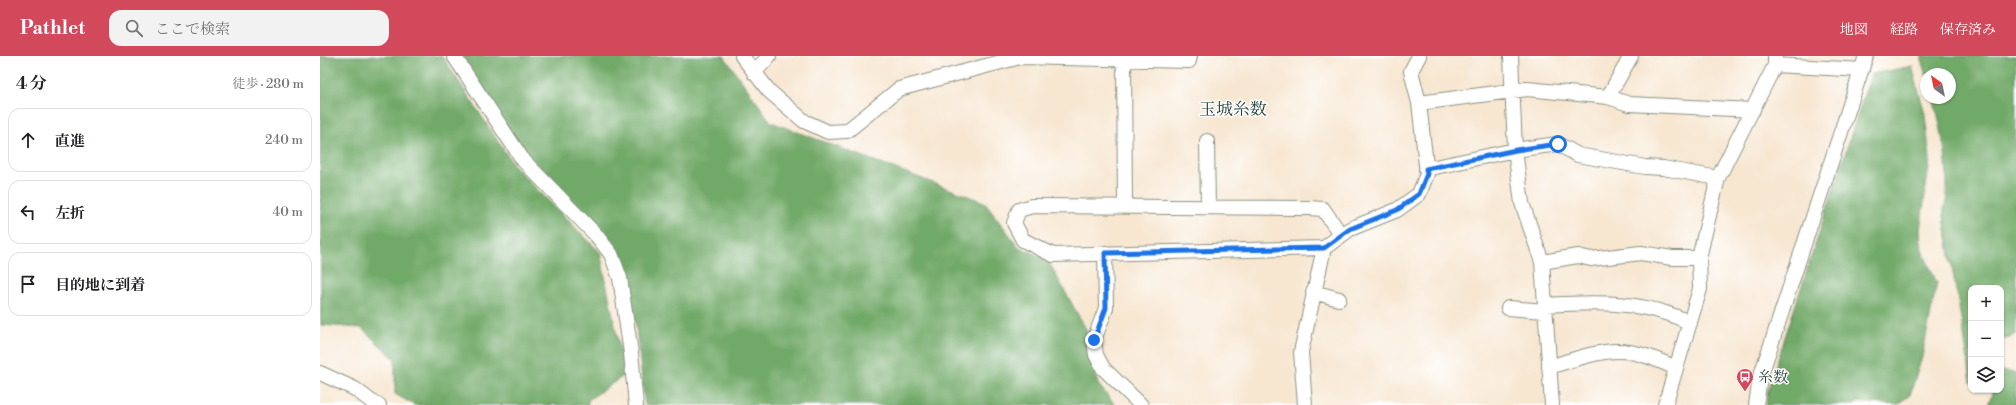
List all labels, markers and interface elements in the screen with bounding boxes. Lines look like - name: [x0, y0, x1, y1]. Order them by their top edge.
- search box: [109, 10, 389, 46]
- text: Pathlet: [20, 16, 85, 40]
- icon: search: [123, 17, 145, 39]
- text: ここで検索: [155, 20, 230, 39]
- text: 地図: [1840, 21, 1868, 39]
- text: 経路: [1890, 21, 1918, 39]
- text: 保存済み: [1940, 21, 1996, 39]
- north arrow: [1920, 68, 1956, 104]
- text: 4 分: [16, 73, 47, 95]
- text: 徒歩 · 280 m: [232, 76, 304, 92]
- district label: 玉城糸数: [1199, 99, 1267, 121]
- icon: ahead: [17, 129, 39, 151]
- text: 直進: [55, 132, 85, 151]
- text: 240 m: [265, 132, 303, 148]
- route start: [1549, 135, 1567, 153]
- icon: left: [17, 201, 39, 223]
- text: 左折: [55, 204, 85, 223]
- text: 40 m: [273, 204, 303, 220]
- icon: arrive: [17, 273, 39, 295]
- text: 目的地に到着: [55, 276, 145, 295]
- map controls: [1968, 285, 2004, 393]
- button: +: [1968, 285, 2004, 321]
- button: −: [1968, 321, 2004, 357]
- route end: [1085, 331, 1103, 349]
- button: layers: [1968, 357, 2004, 393]
- bus stop icon: 糸数: [1735, 367, 1755, 392]
- place label: 糸数: [1758, 368, 1788, 387]

